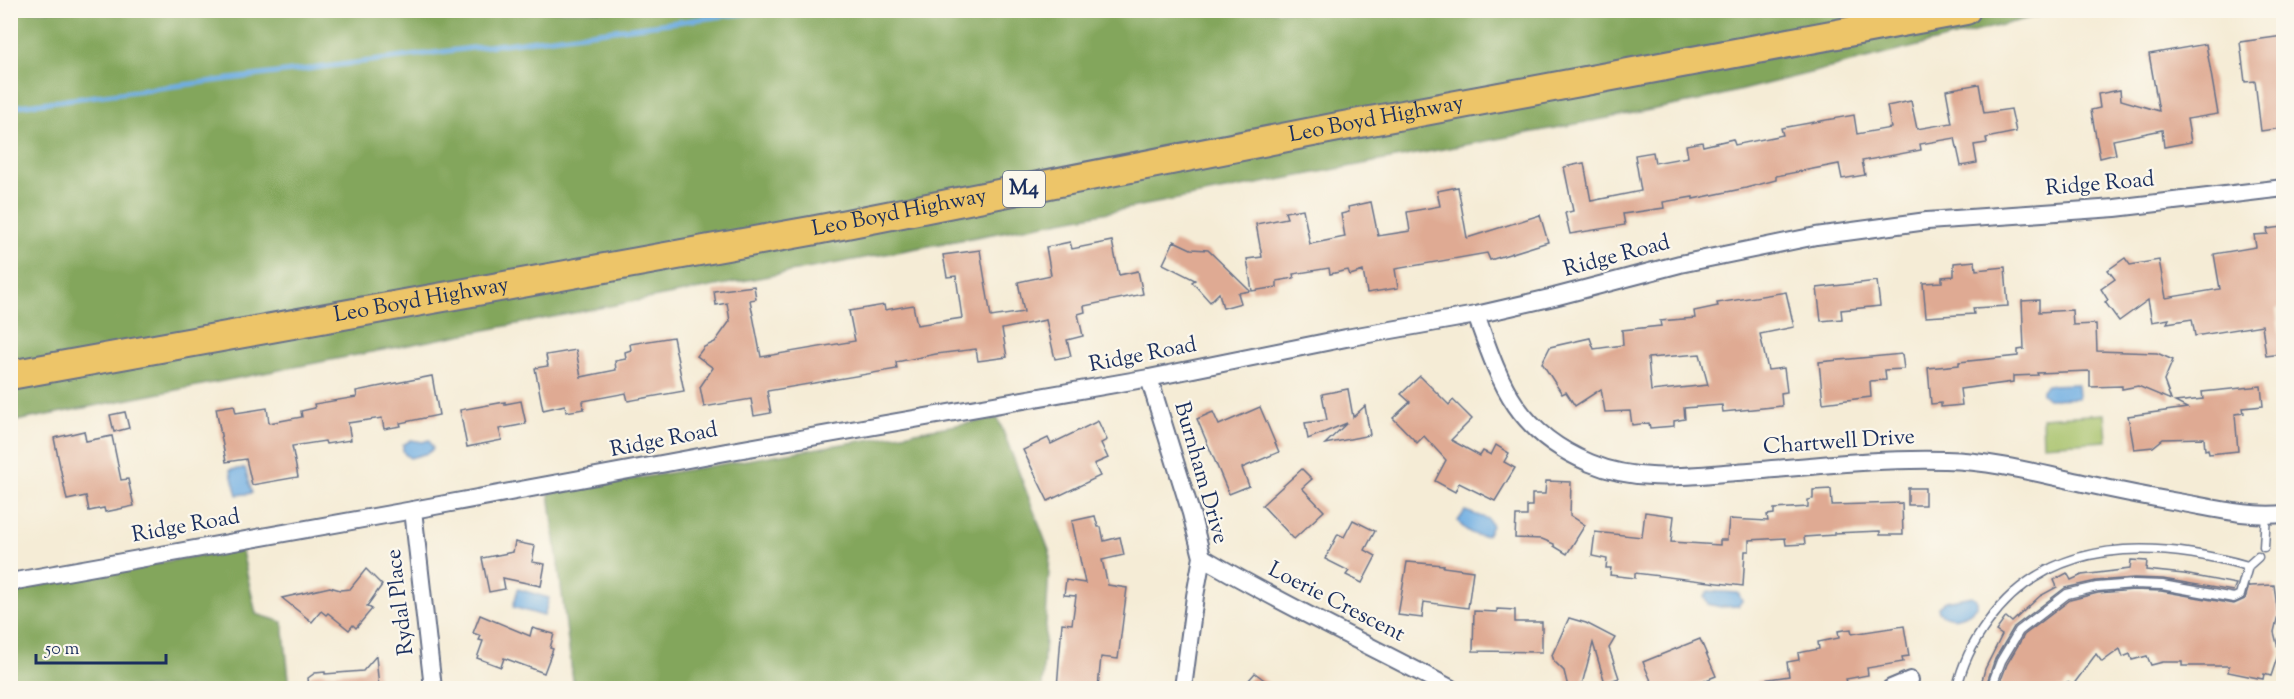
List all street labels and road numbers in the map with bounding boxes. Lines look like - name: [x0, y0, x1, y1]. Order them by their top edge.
- street label: Leo Boyd Highway: [1286, 88, 1467, 152]
- street label: Ridge Road: [2044, 164, 2156, 206]
- road number: M4: [1003, 171, 1045, 207]
- street label: Leo Boyd Highway: [809, 181, 990, 246]
- street label: Ridge Road: [1560, 227, 1674, 287]
- street label: Leo Boyd Highway: [331, 270, 512, 332]
- street label: Ridge Road: [1086, 330, 1200, 382]
- street label: Burnham Drive: [1164, 398, 1236, 548]
- street label: Ridge Road: [607, 415, 721, 467]
- street label: Chartwell Drive: [1762, 422, 1916, 464]
- street label: Ridge Road: [129, 502, 243, 552]
- street label: Rydal Place: [379, 547, 423, 657]
- street label: Loerie Crescent: [1262, 555, 1410, 652]

